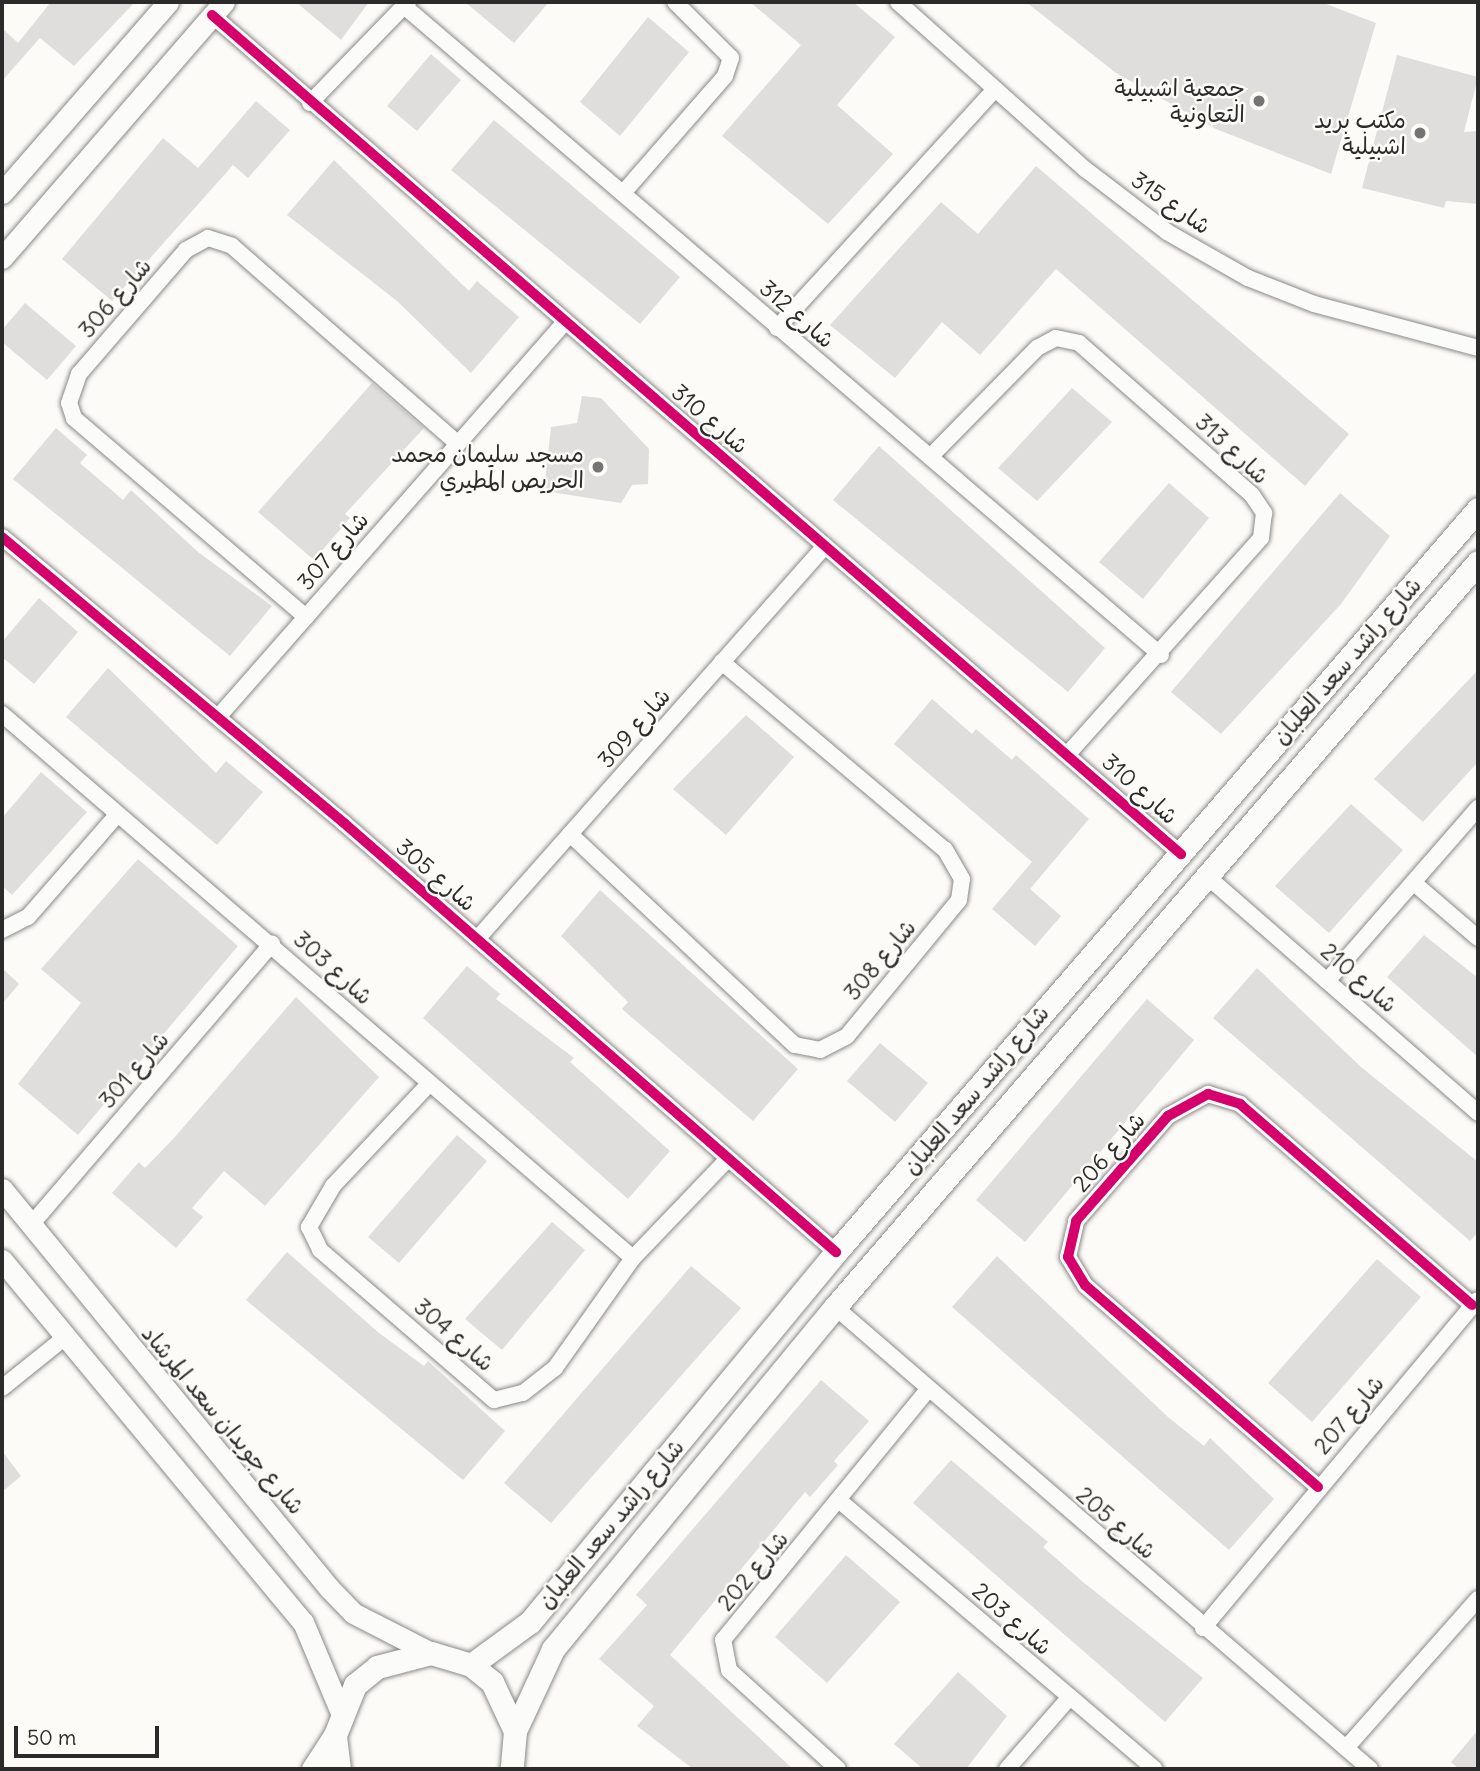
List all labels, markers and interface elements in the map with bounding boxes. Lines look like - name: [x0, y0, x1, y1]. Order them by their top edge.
- place label: جمعية اشبيلية التعاونية: [1114, 74, 1245, 128]
- marker: جمعية اشبيلية التعاونية: [1251, 93, 1267, 109]
- place label: مكتب بريد اشبيلية: [1314, 106, 1406, 160]
- marker: مكتب بريد اشبيلية: [1412, 125, 1428, 141]
- street label: شارع 315: [1126, 166, 1216, 240]
- street label: شارع 306: [73, 252, 157, 344]
- street label: شارع 312: [754, 274, 840, 354]
- street label: شارع 310: [666, 378, 754, 460]
- street label: شارع 313: [1190, 408, 1274, 490]
- place label: مسجد سليمان محمد الحريص المطيري: [391, 440, 584, 494]
- marker: مسجد سليمان محمد الحريص المطيري: [590, 459, 606, 475]
- street label: شارع 307: [292, 506, 374, 596]
- street label: شارع راشد سعد العلبان: [1267, 572, 1427, 750]
- street label: شارع 309: [592, 682, 676, 774]
- street label: شارع 310: [1096, 748, 1184, 830]
- street label: شارع 305: [390, 833, 482, 917]
- street label: شارع 308: [838, 914, 922, 1006]
- street label: شارع 303: [288, 925, 378, 1011]
- street label: شارع 210: [1315, 937, 1403, 1019]
- street label: شارع راشد سعد العلبان: [897, 1000, 1055, 1180]
- street label: شارع 301: [93, 1026, 175, 1114]
- street label: شارع 206: [1067, 1107, 1151, 1197]
- street label: شارع 304: [408, 1293, 500, 1377]
- street label: شارع جويدان سعد المرشاد: [136, 1320, 310, 1520]
- street label: شارع 207: [1308, 1370, 1390, 1460]
- street label: شارع راشد سعد العلبان: [532, 1434, 690, 1614]
- street label: شارع 205: [1071, 1481, 1161, 1565]
- street label: شارع 202: [712, 1526, 794, 1616]
- street label: شارع 203: [967, 1577, 1057, 1661]
- scale bar: [18, 1712, 163, 1756]
- text: 50 m: [27, 1724, 76, 1751]

